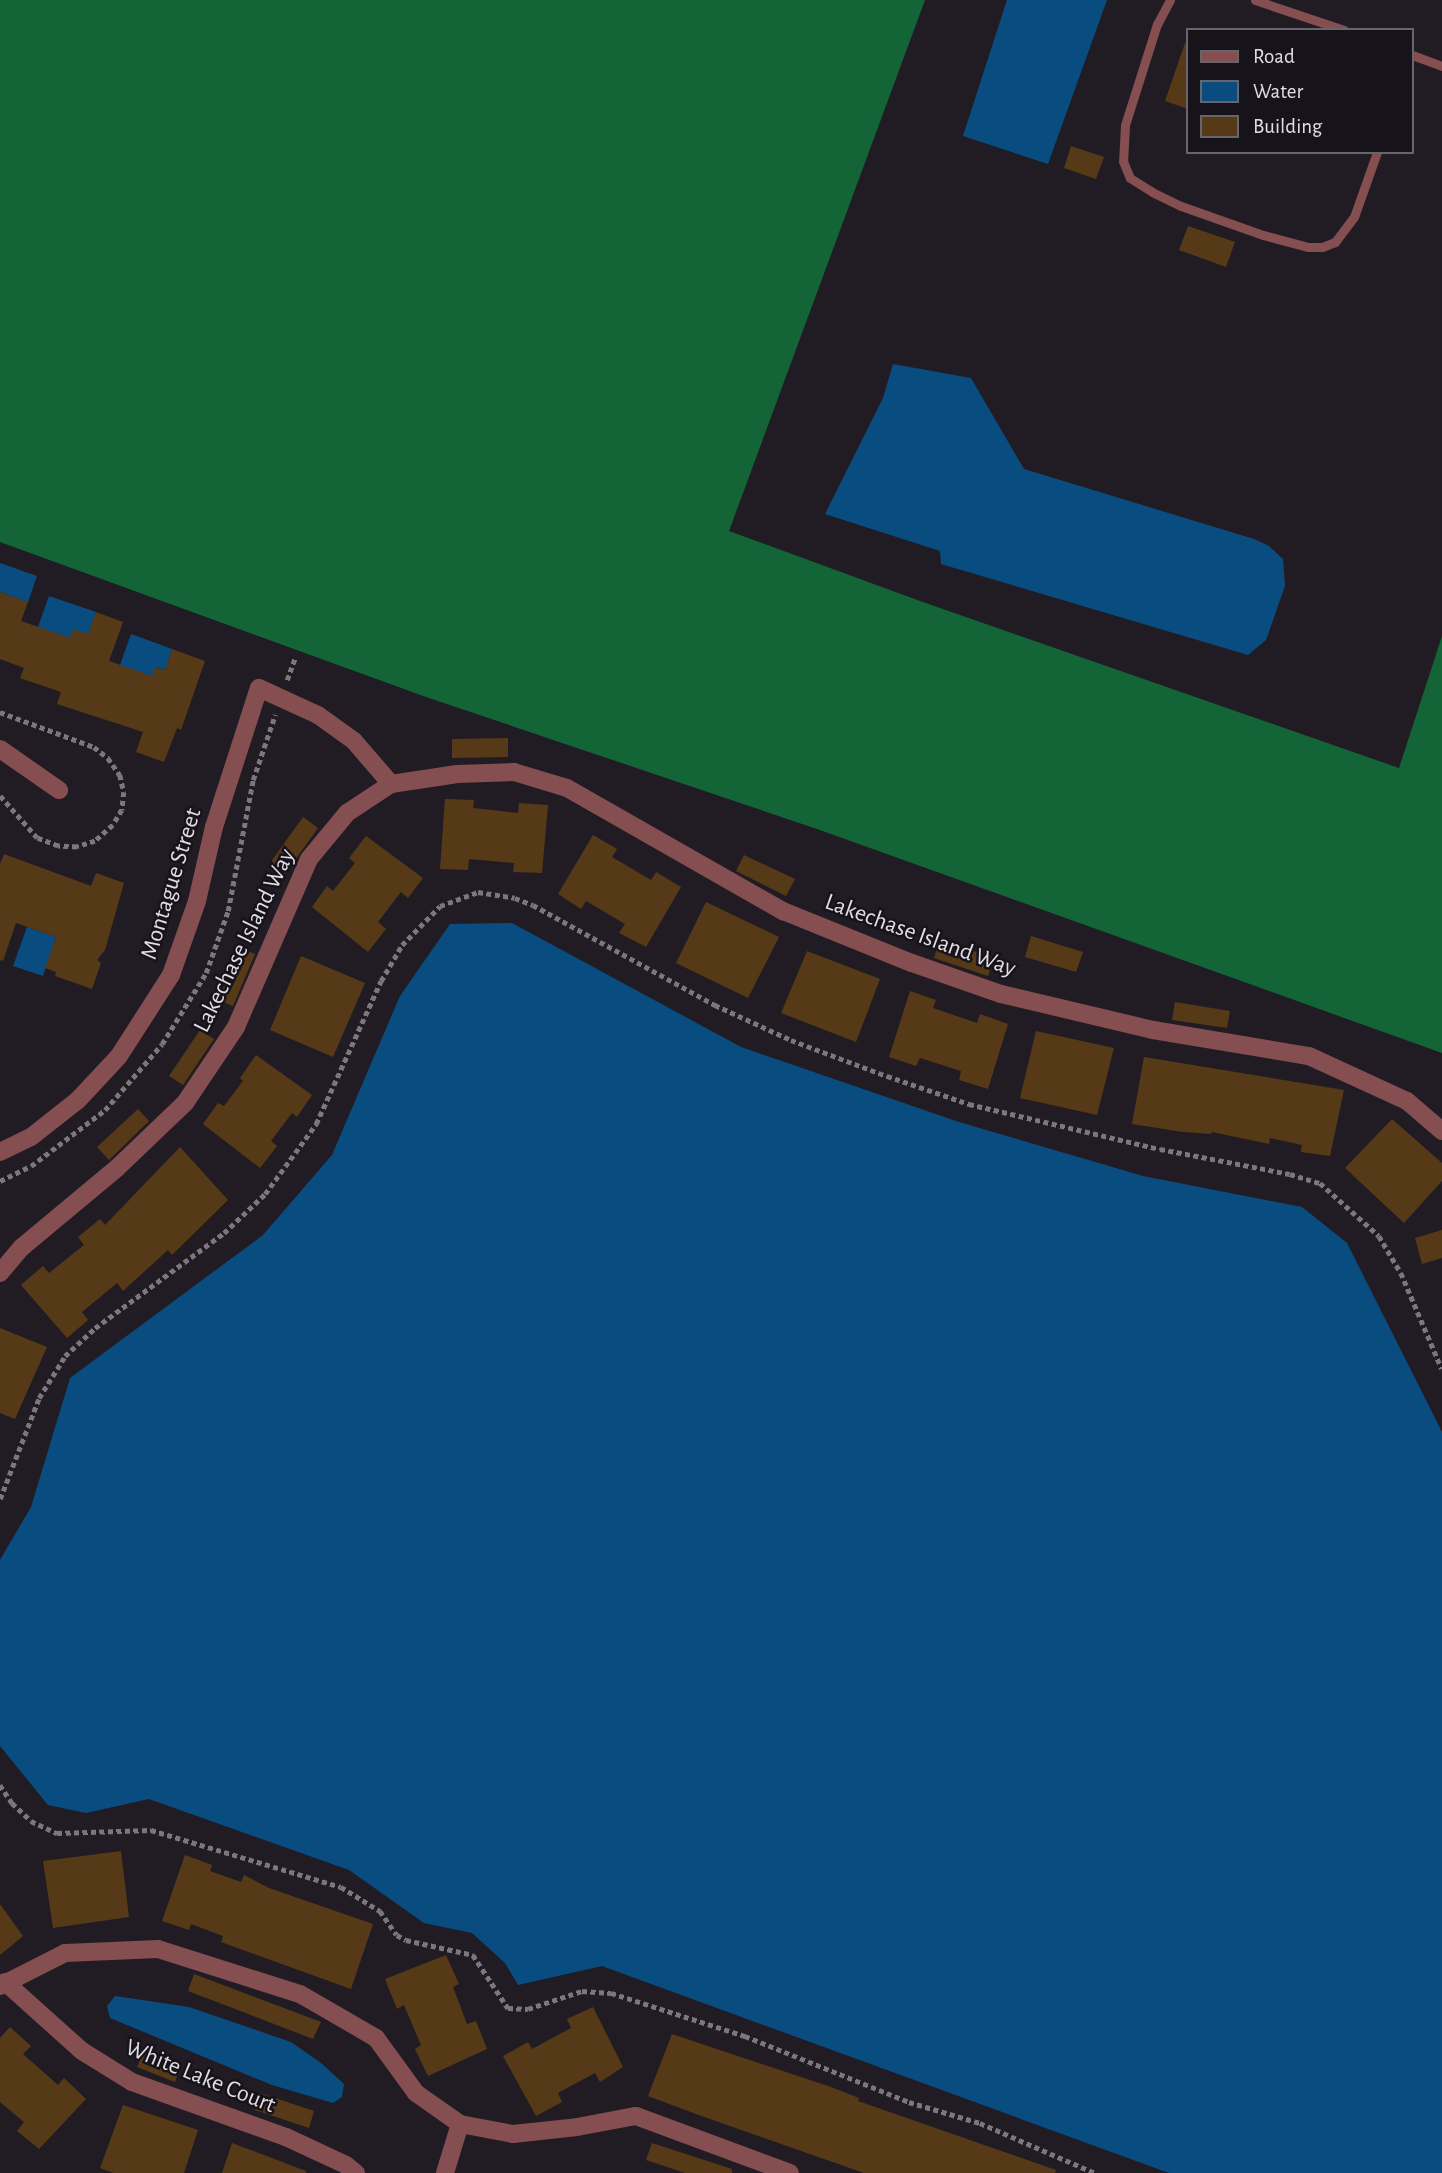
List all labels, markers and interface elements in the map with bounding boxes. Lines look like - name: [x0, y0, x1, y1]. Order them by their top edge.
- legend: [1186, 28, 1414, 154]
- text: Road: [1253, 46, 1295, 67]
- text: Water: [1253, 81, 1303, 102]
- text: Building: [1253, 116, 1322, 137]
- street label: Montague Street: [135, 805, 209, 963]
- street label: Lakechase Island Way: [188, 844, 302, 1038]
- street label: Lakechase Island Way: [821, 888, 1019, 984]
- street label: White Lake Court: [121, 2034, 279, 2120]

